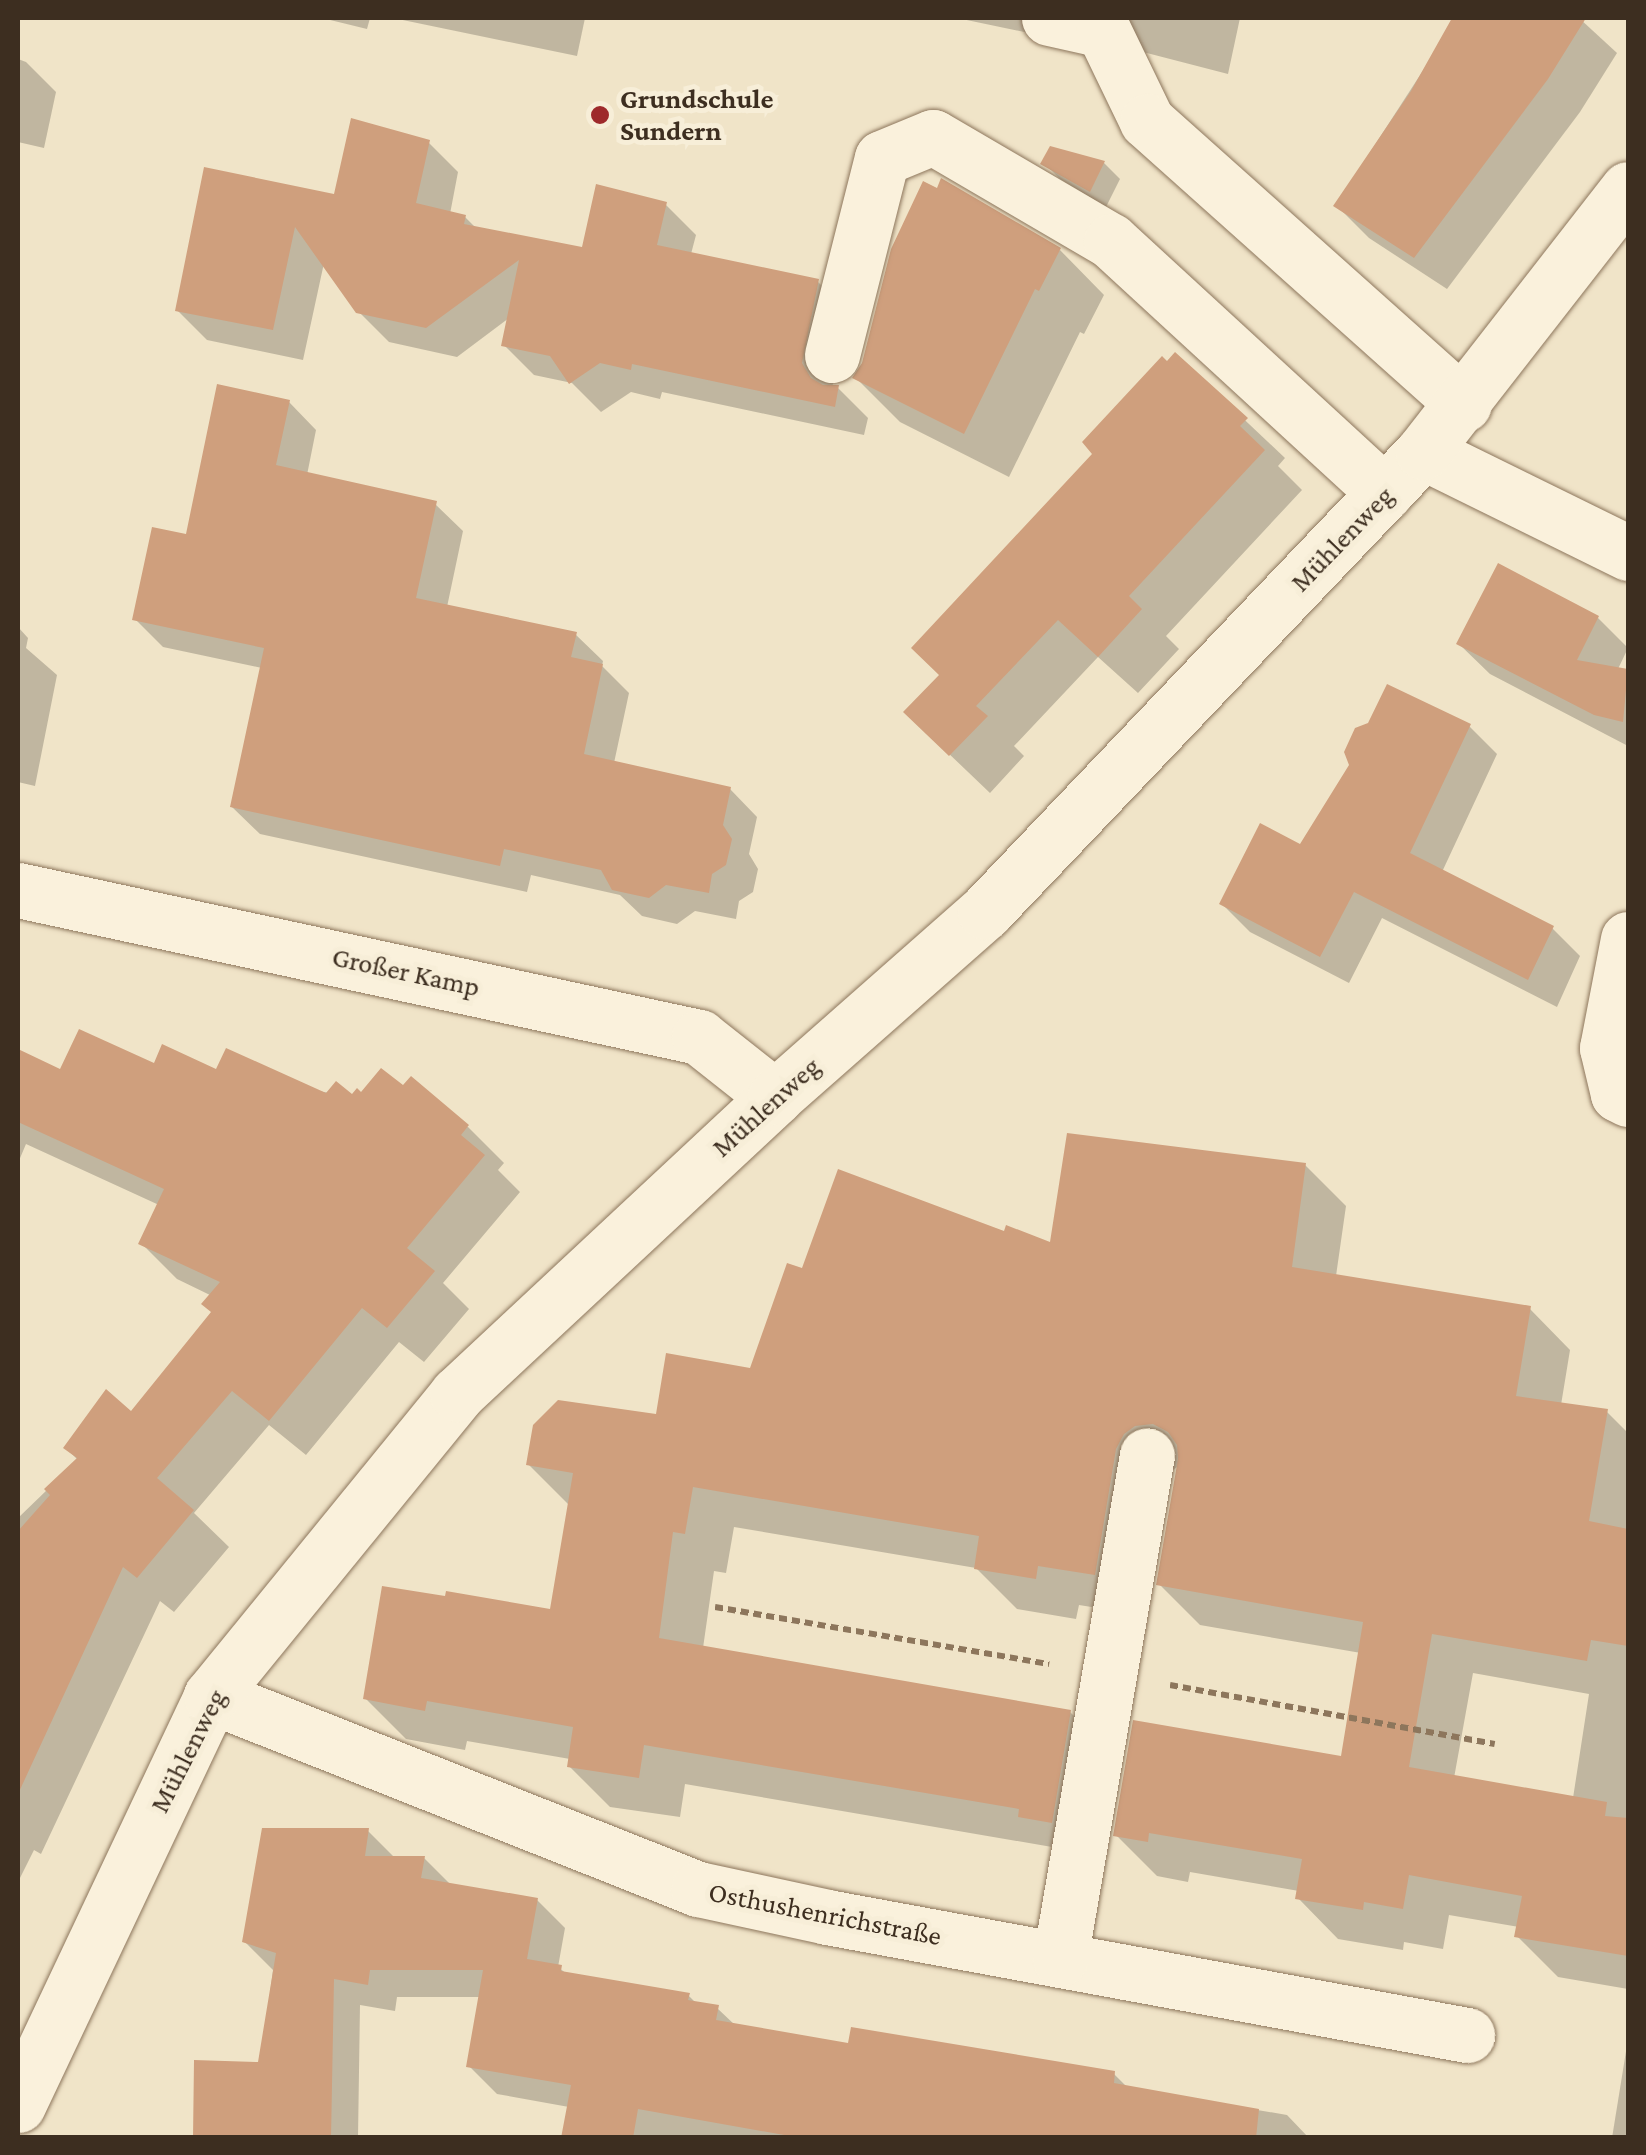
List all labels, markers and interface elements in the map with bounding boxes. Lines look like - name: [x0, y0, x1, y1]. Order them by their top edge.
- place label: Grundschule Sundern: [620, 82, 773, 148]
- marker: Grundschule Sundern: [589, 104, 611, 126]
- street label: Mühlenweg: [1283, 479, 1401, 599]
- street label: Großer Kamp: [329, 940, 483, 1004]
- street label: Mühlenweg: [705, 1050, 827, 1164]
- street label: Mühlenweg: [143, 1684, 233, 1818]
- street label: Osthushenrichstraße: [706, 1875, 944, 1953]

